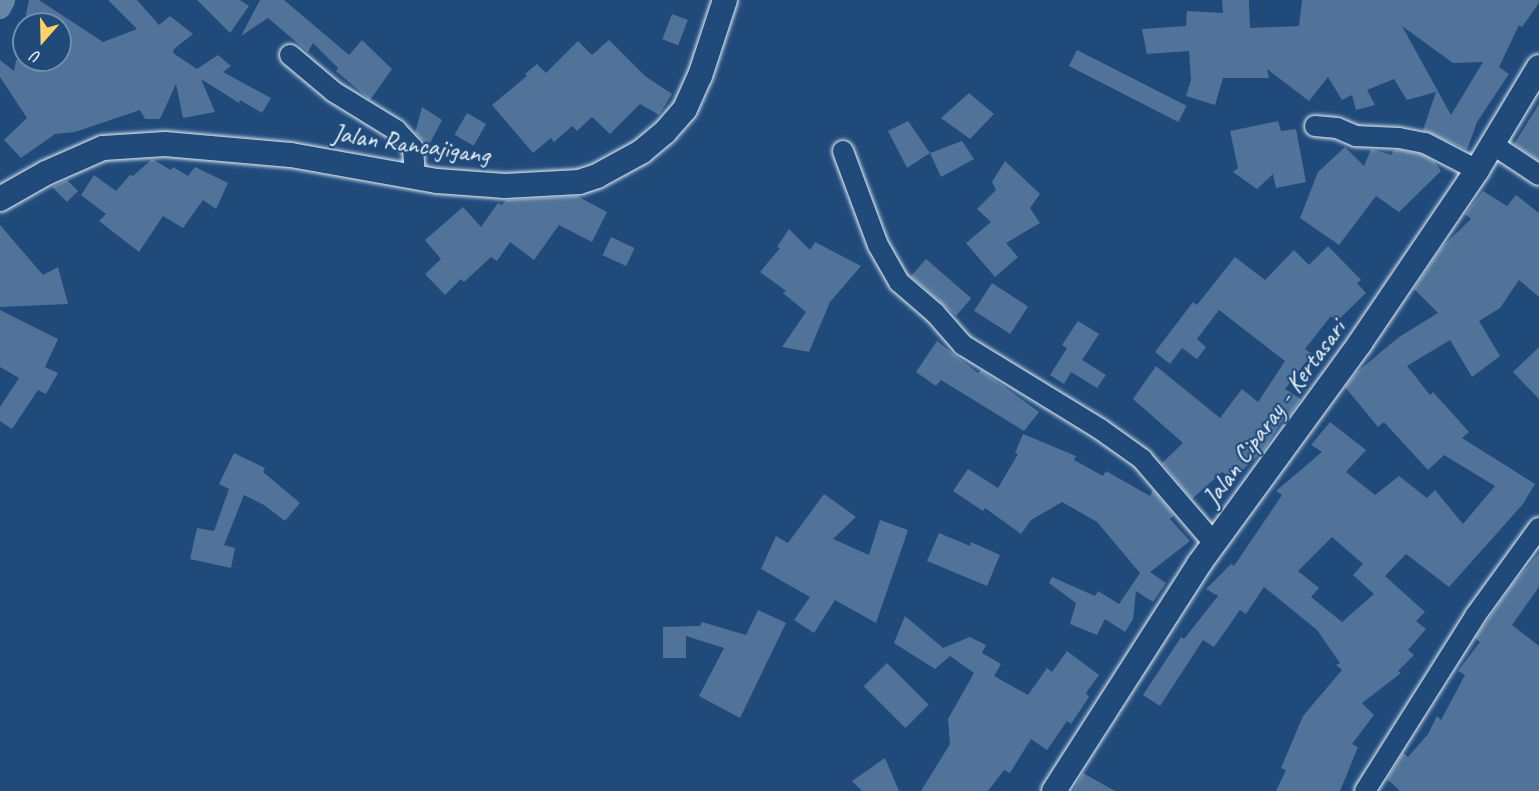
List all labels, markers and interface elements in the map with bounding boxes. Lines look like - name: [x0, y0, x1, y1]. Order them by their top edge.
- north arrow: [12, 12, 72, 72]
- text: U: [29, 46, 44, 68]
- street label: Jalan Rancajigang: [330, 117, 492, 171]
- street label: Jalan Ciparay - Kertasari: [1196, 314, 1352, 512]

